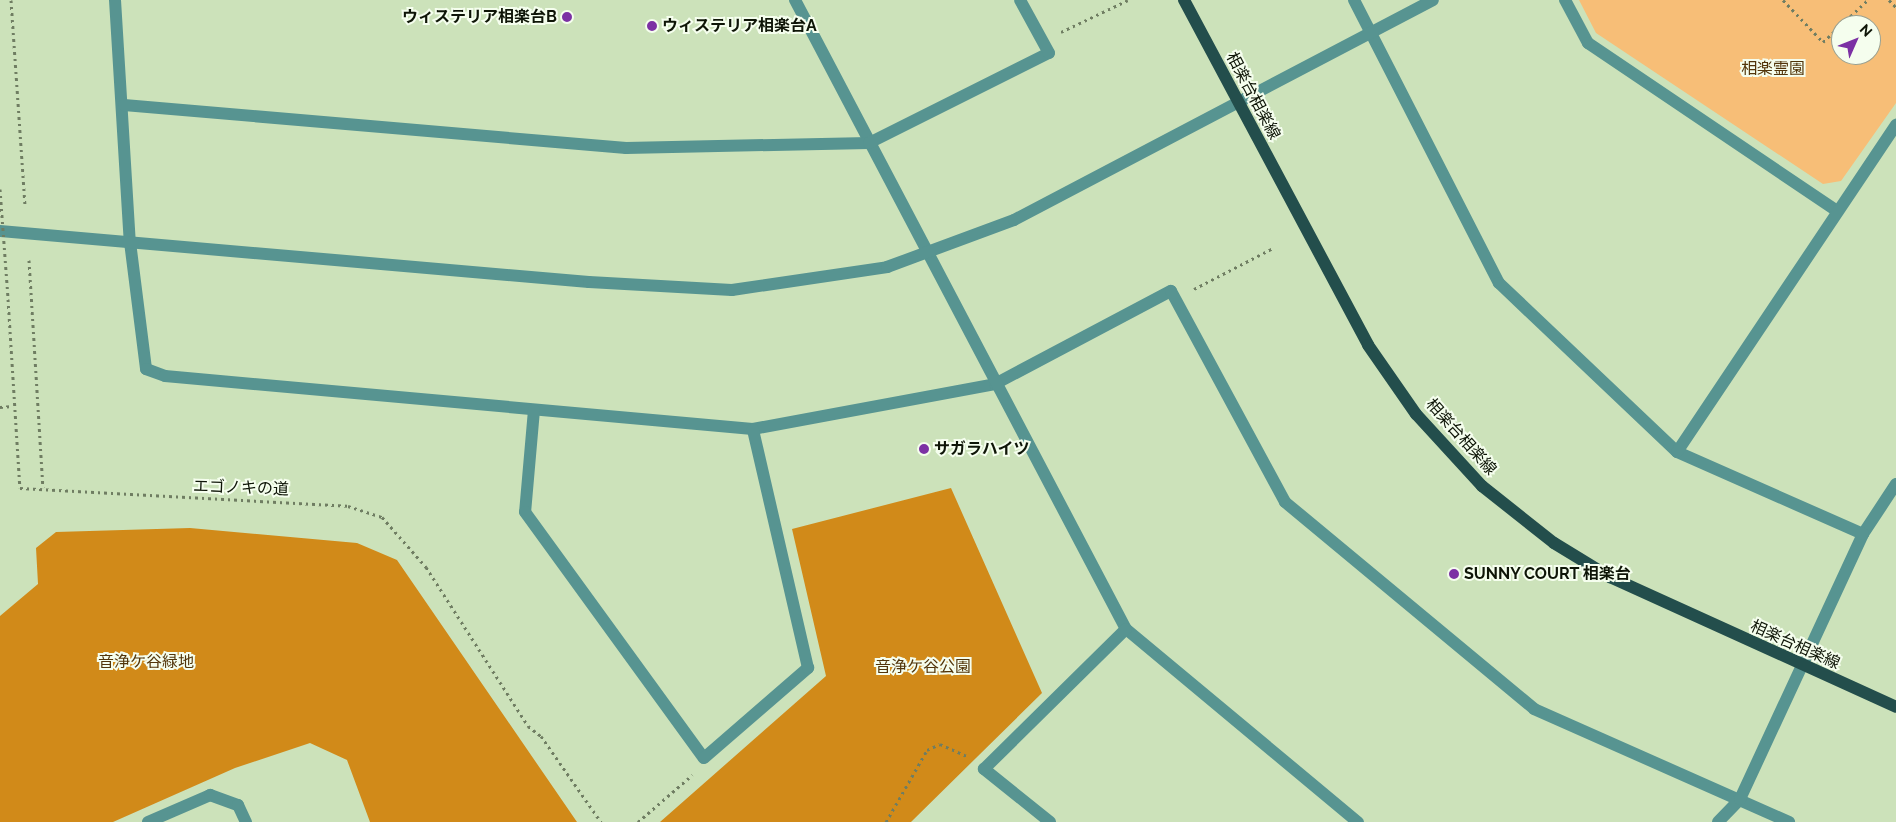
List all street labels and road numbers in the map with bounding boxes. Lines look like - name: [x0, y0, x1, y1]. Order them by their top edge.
- street label: 相楽台相楽線: [1222, 49, 1284, 143]
- street label: 相楽台相楽線: [1422, 395, 1500, 479]
- street label: エゴノキの道: [193, 477, 289, 499]
- street label: 相楽台相楽線: [1747, 617, 1843, 673]

